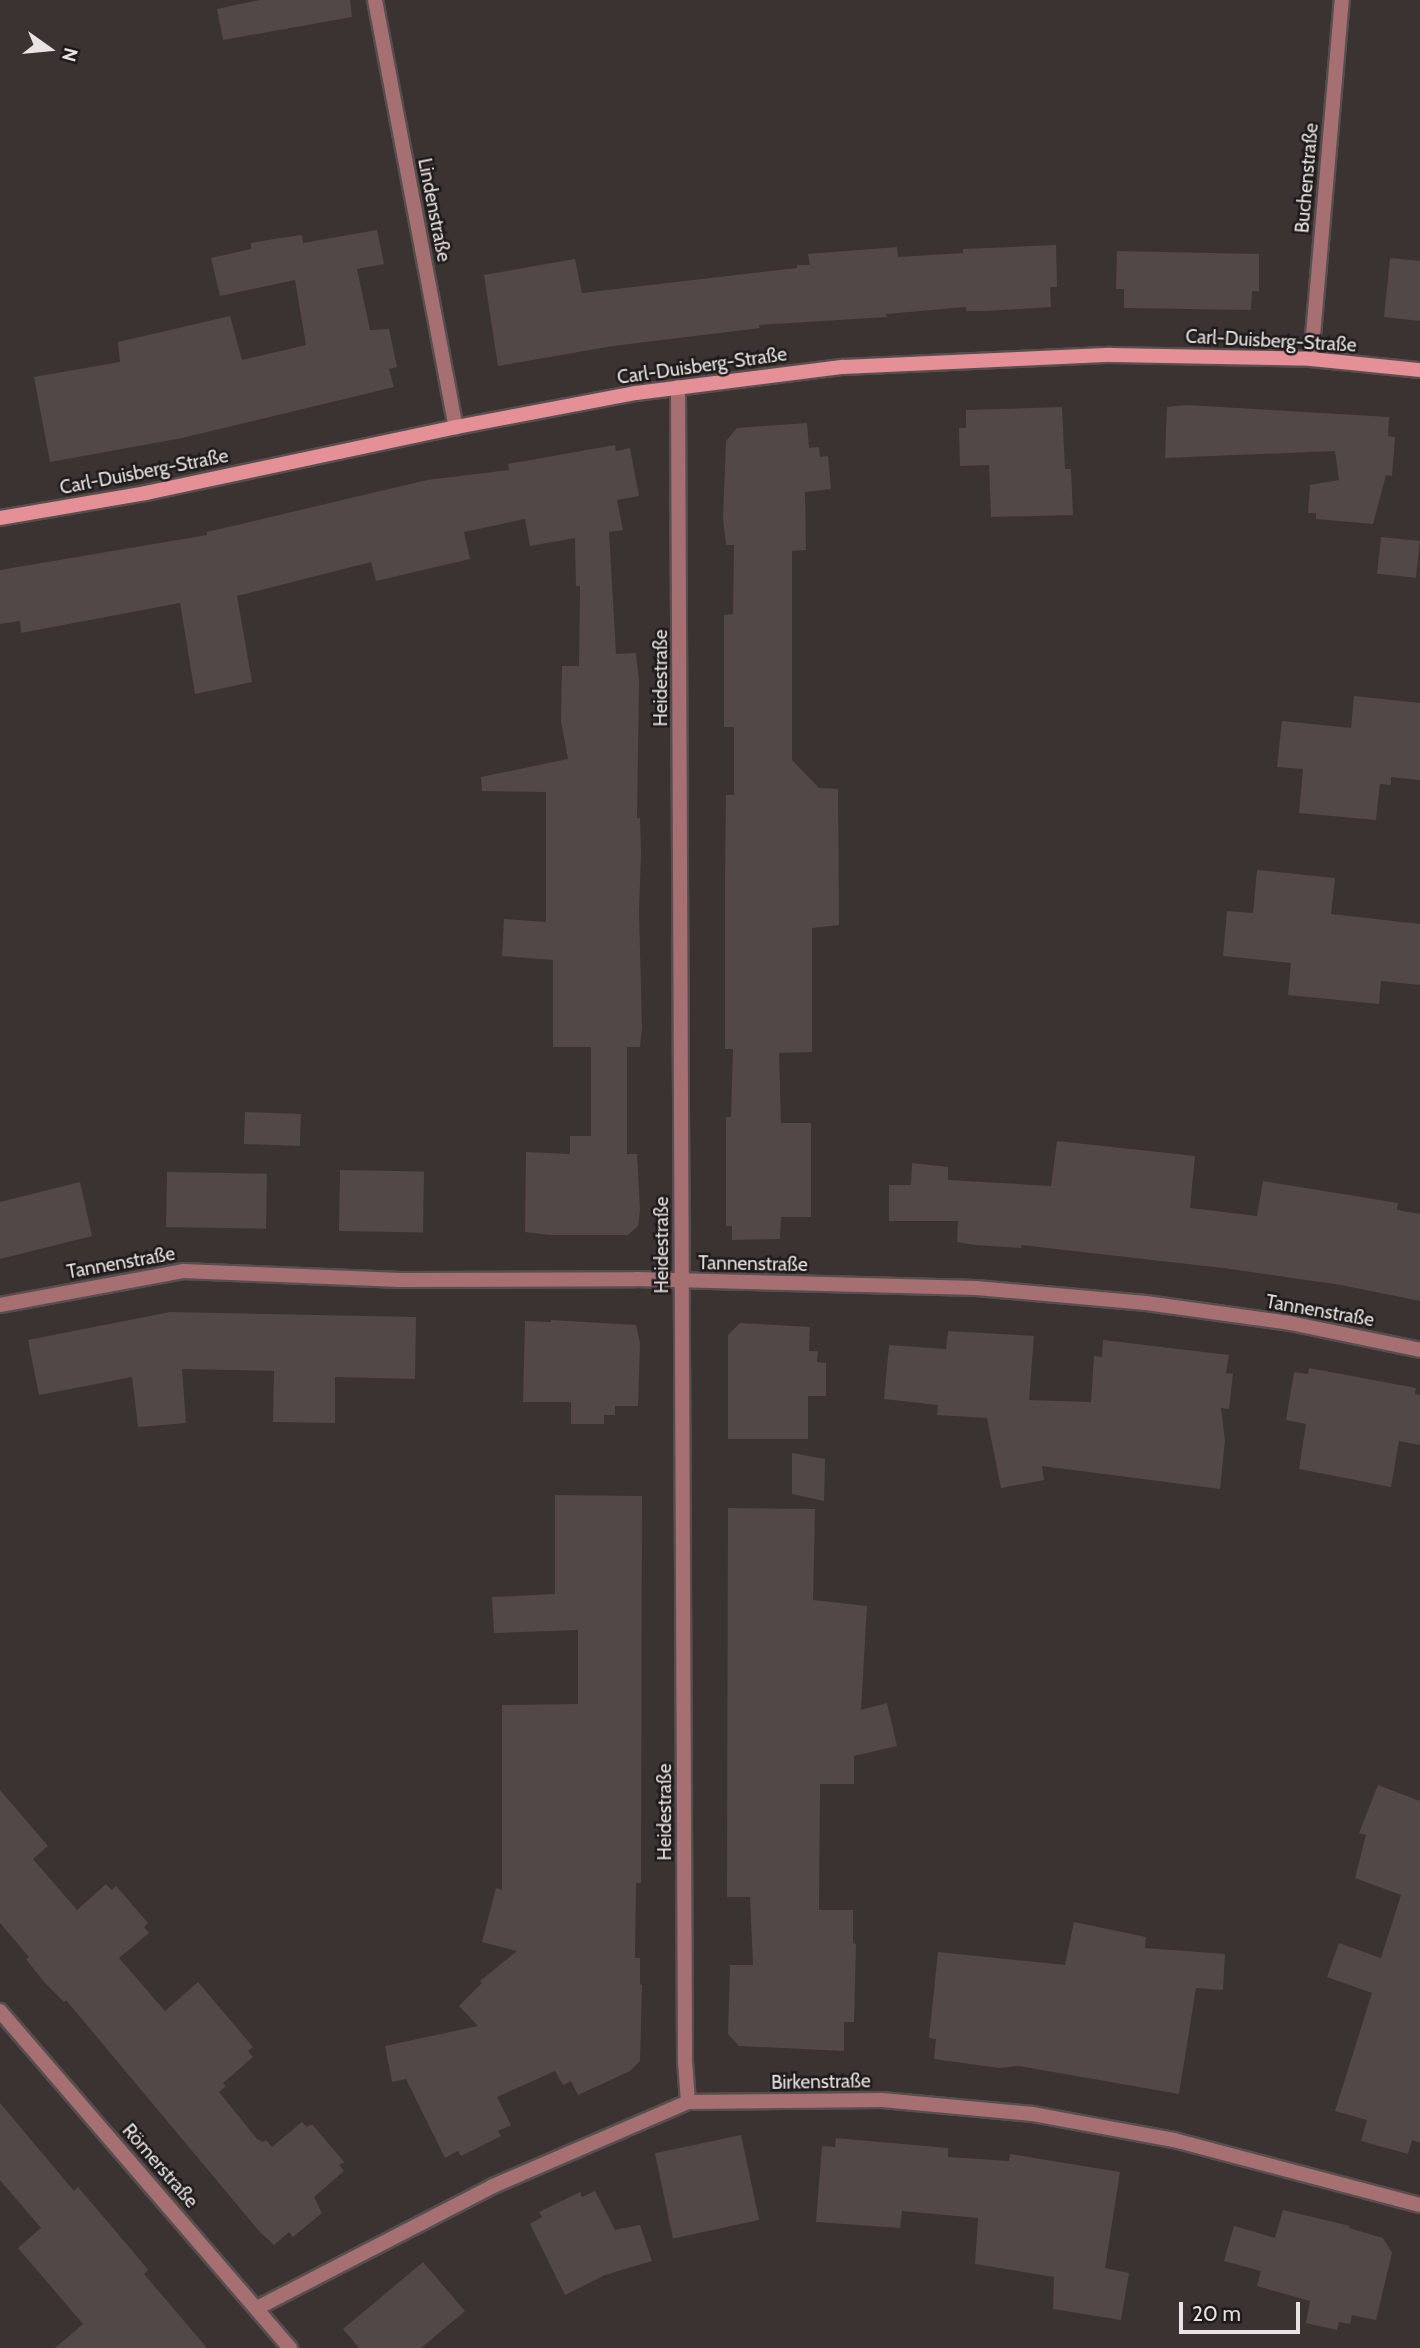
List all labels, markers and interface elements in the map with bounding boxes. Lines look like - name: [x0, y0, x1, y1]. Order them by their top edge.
- north arrow: [14, 14, 84, 84]
- text: N: [57, 45, 83, 64]
- street label: Buchenstraße: [1291, 122, 1323, 234]
- street label: Lindenstraße: [413, 156, 455, 264]
- street label: Carl-Duisberg-Straße: [1185, 325, 1357, 357]
- street label: Carl-Duisberg-Straße: [616, 343, 788, 389]
- street label: Carl-Duisberg-Straße: [58, 444, 230, 500]
- street label: Heidestraße: [650, 629, 672, 727]
- street label: Heidestraße: [651, 1196, 673, 1294]
- street label: Tannenstraße: [65, 1242, 177, 1284]
- street label: Tannenstraße: [698, 1252, 808, 1276]
- street label: Tannenstraße: [1264, 1290, 1376, 1332]
- street label: Heidestraße: [654, 1763, 676, 1861]
- street label: Birkenstraße: [771, 2070, 871, 2094]
- street label: Römerstraße: [117, 2119, 203, 2213]
- scale bar: [1182, 2288, 1303, 2332]
- text: 20 m: [1192, 2301, 1241, 2326]

